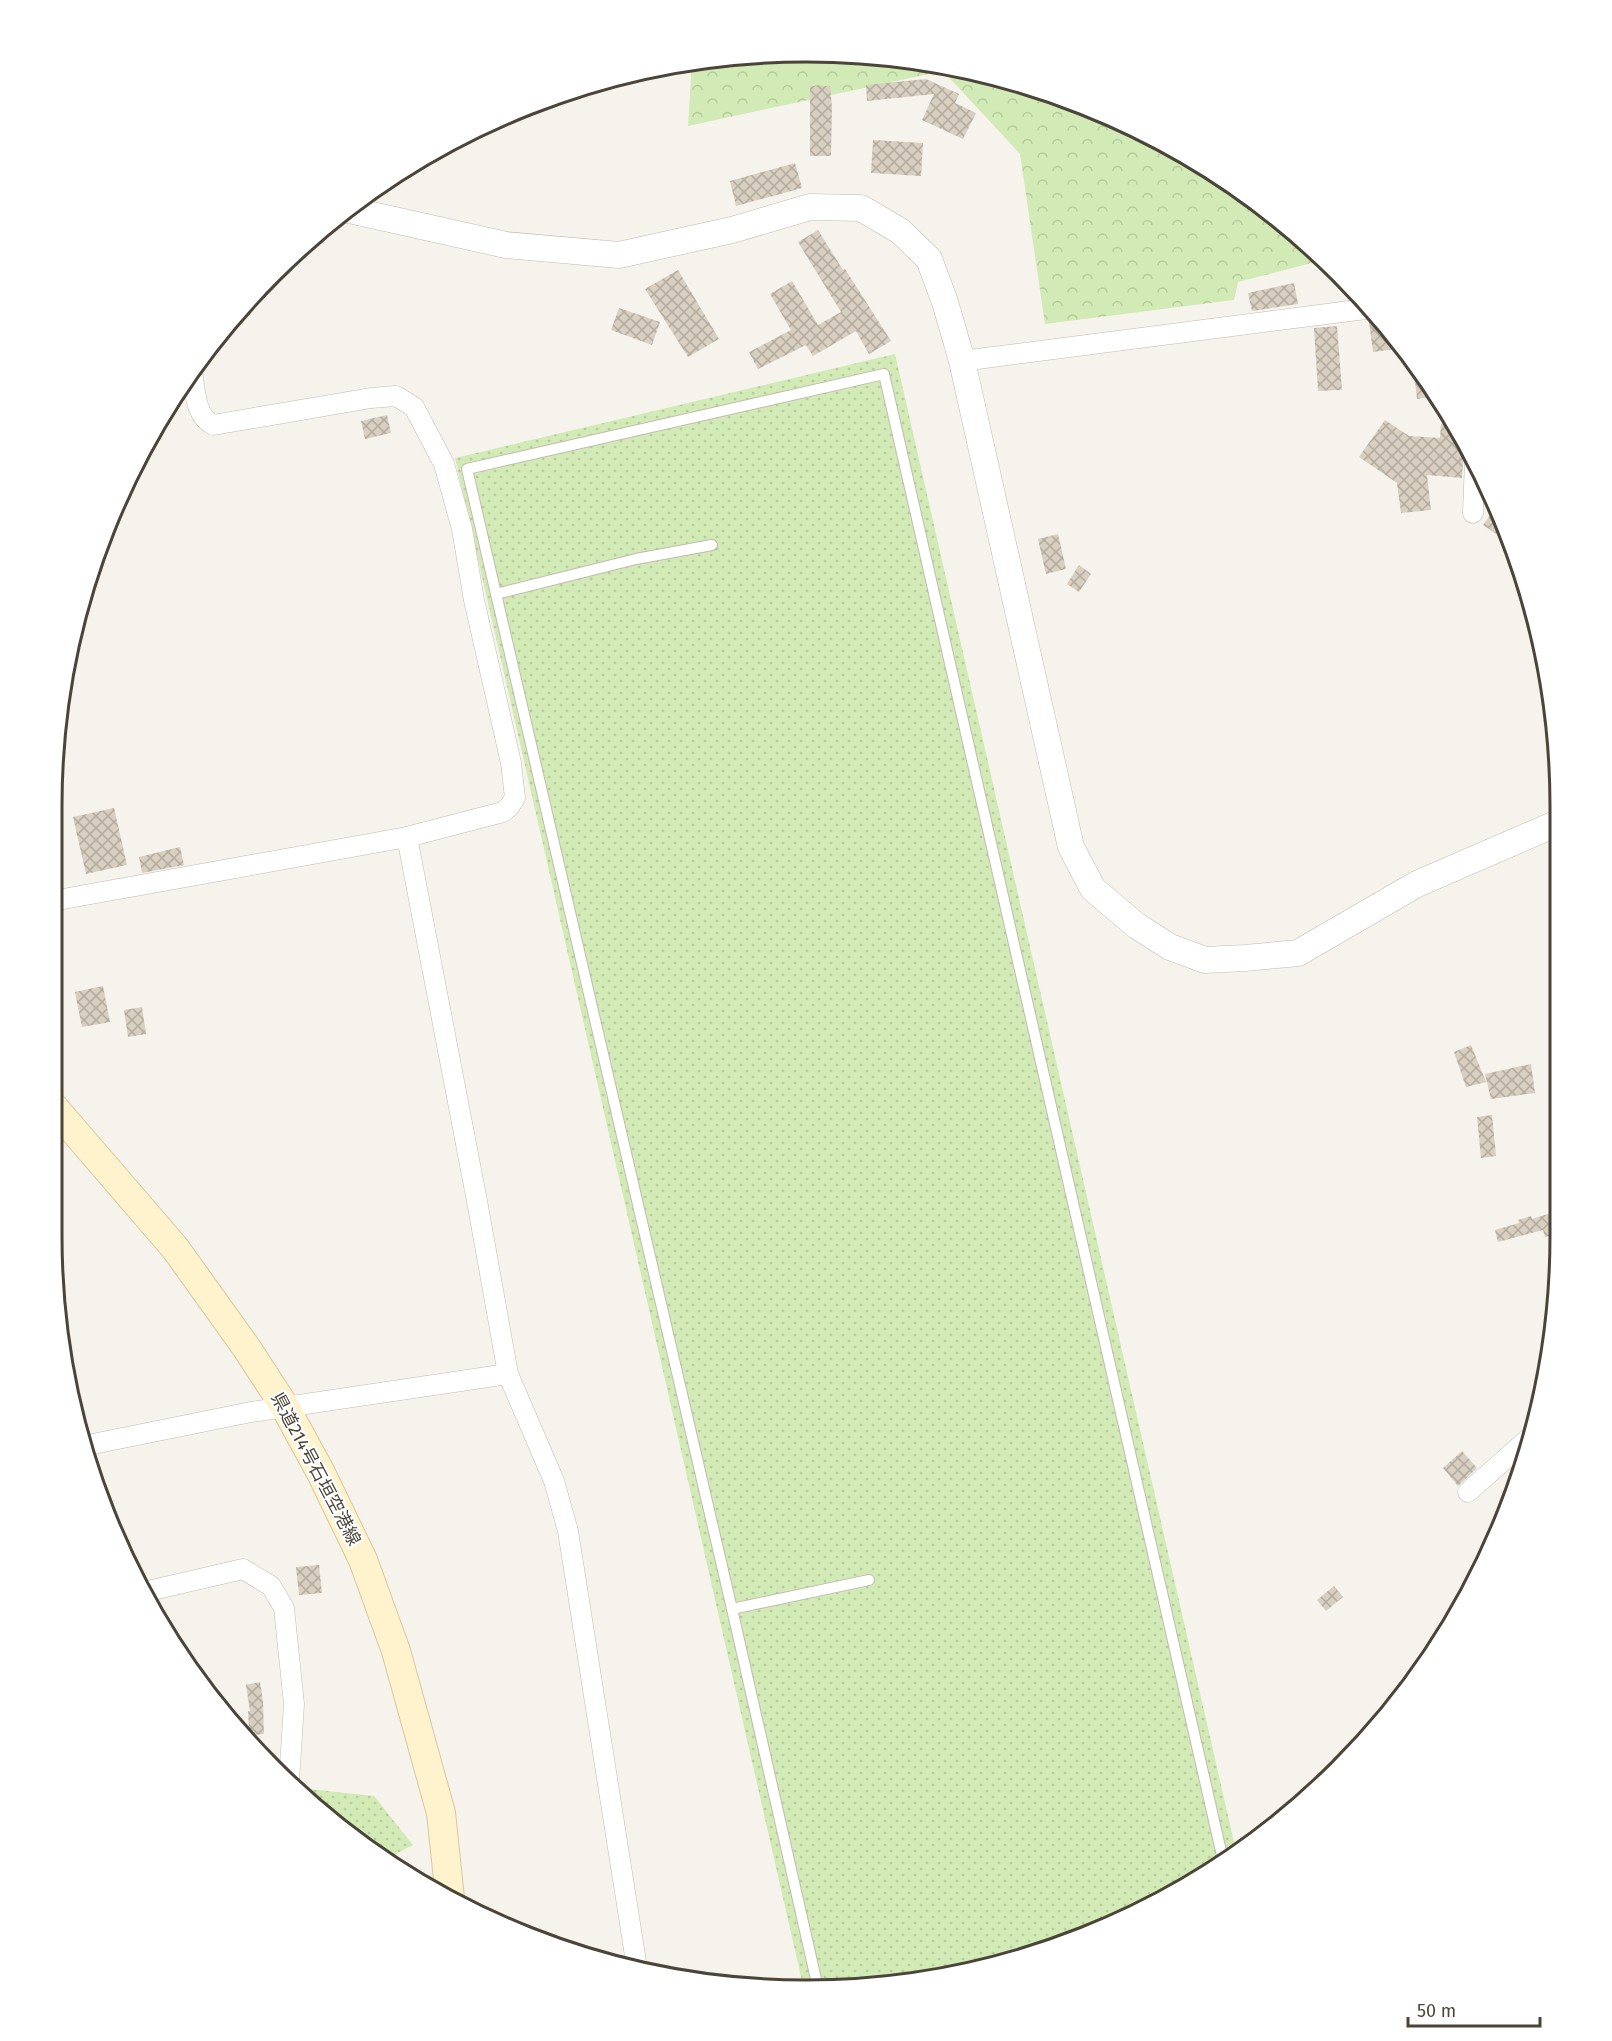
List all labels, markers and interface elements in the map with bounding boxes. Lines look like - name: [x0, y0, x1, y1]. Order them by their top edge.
- street label: 県道214号石垣空港線: [266, 1389, 366, 1549]
- scale bar: [1408, 1990, 1540, 2028]
- text: 50 m: [1417, 2000, 1456, 2022]

